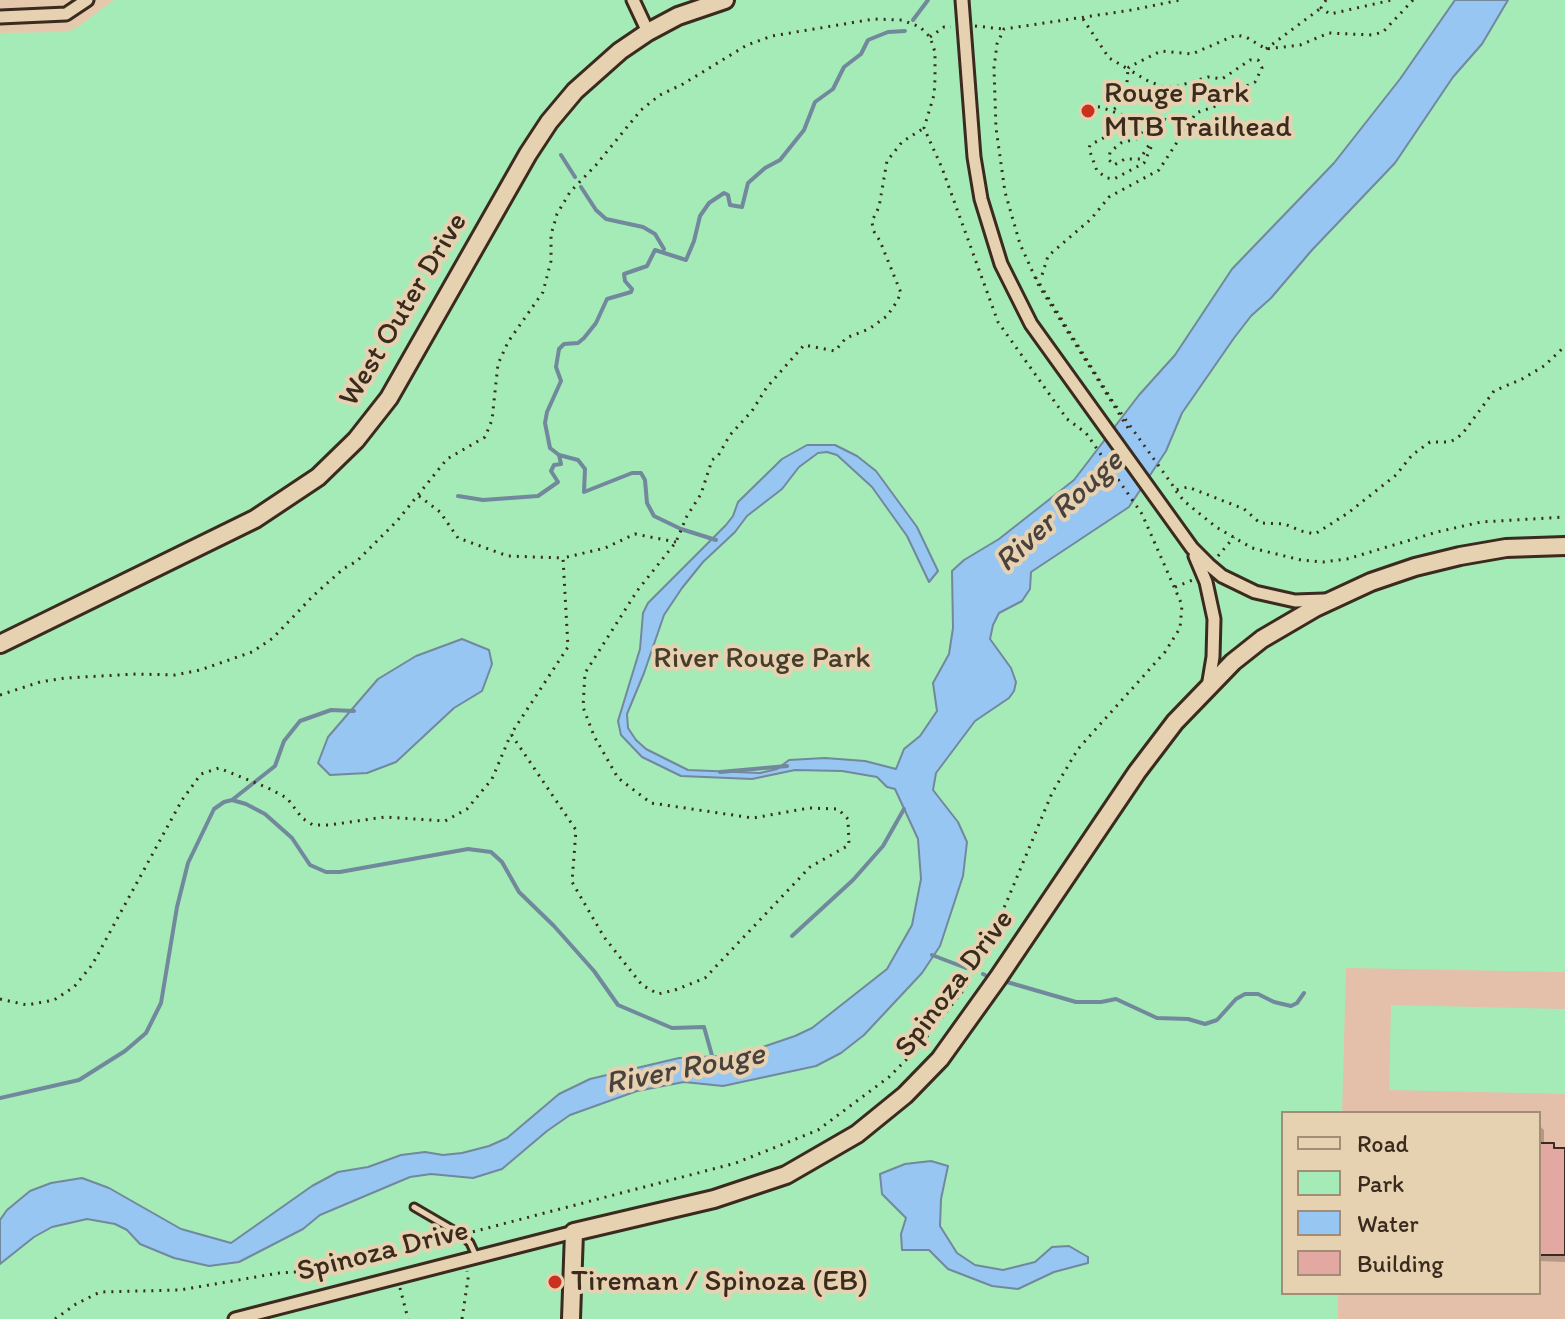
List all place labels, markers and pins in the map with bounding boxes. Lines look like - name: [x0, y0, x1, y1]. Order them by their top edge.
- place label: Rouge Park MTB Trailhead: [1104, 76, 1292, 146]
- marker: Rouge Park MTB Trailhead: [1079, 102, 1097, 120]
- place label: Tireman / Spinoza (EB): [571, 1264, 868, 1300]
- marker: Tireman / Spinoza (EB): [546, 1273, 564, 1291]

